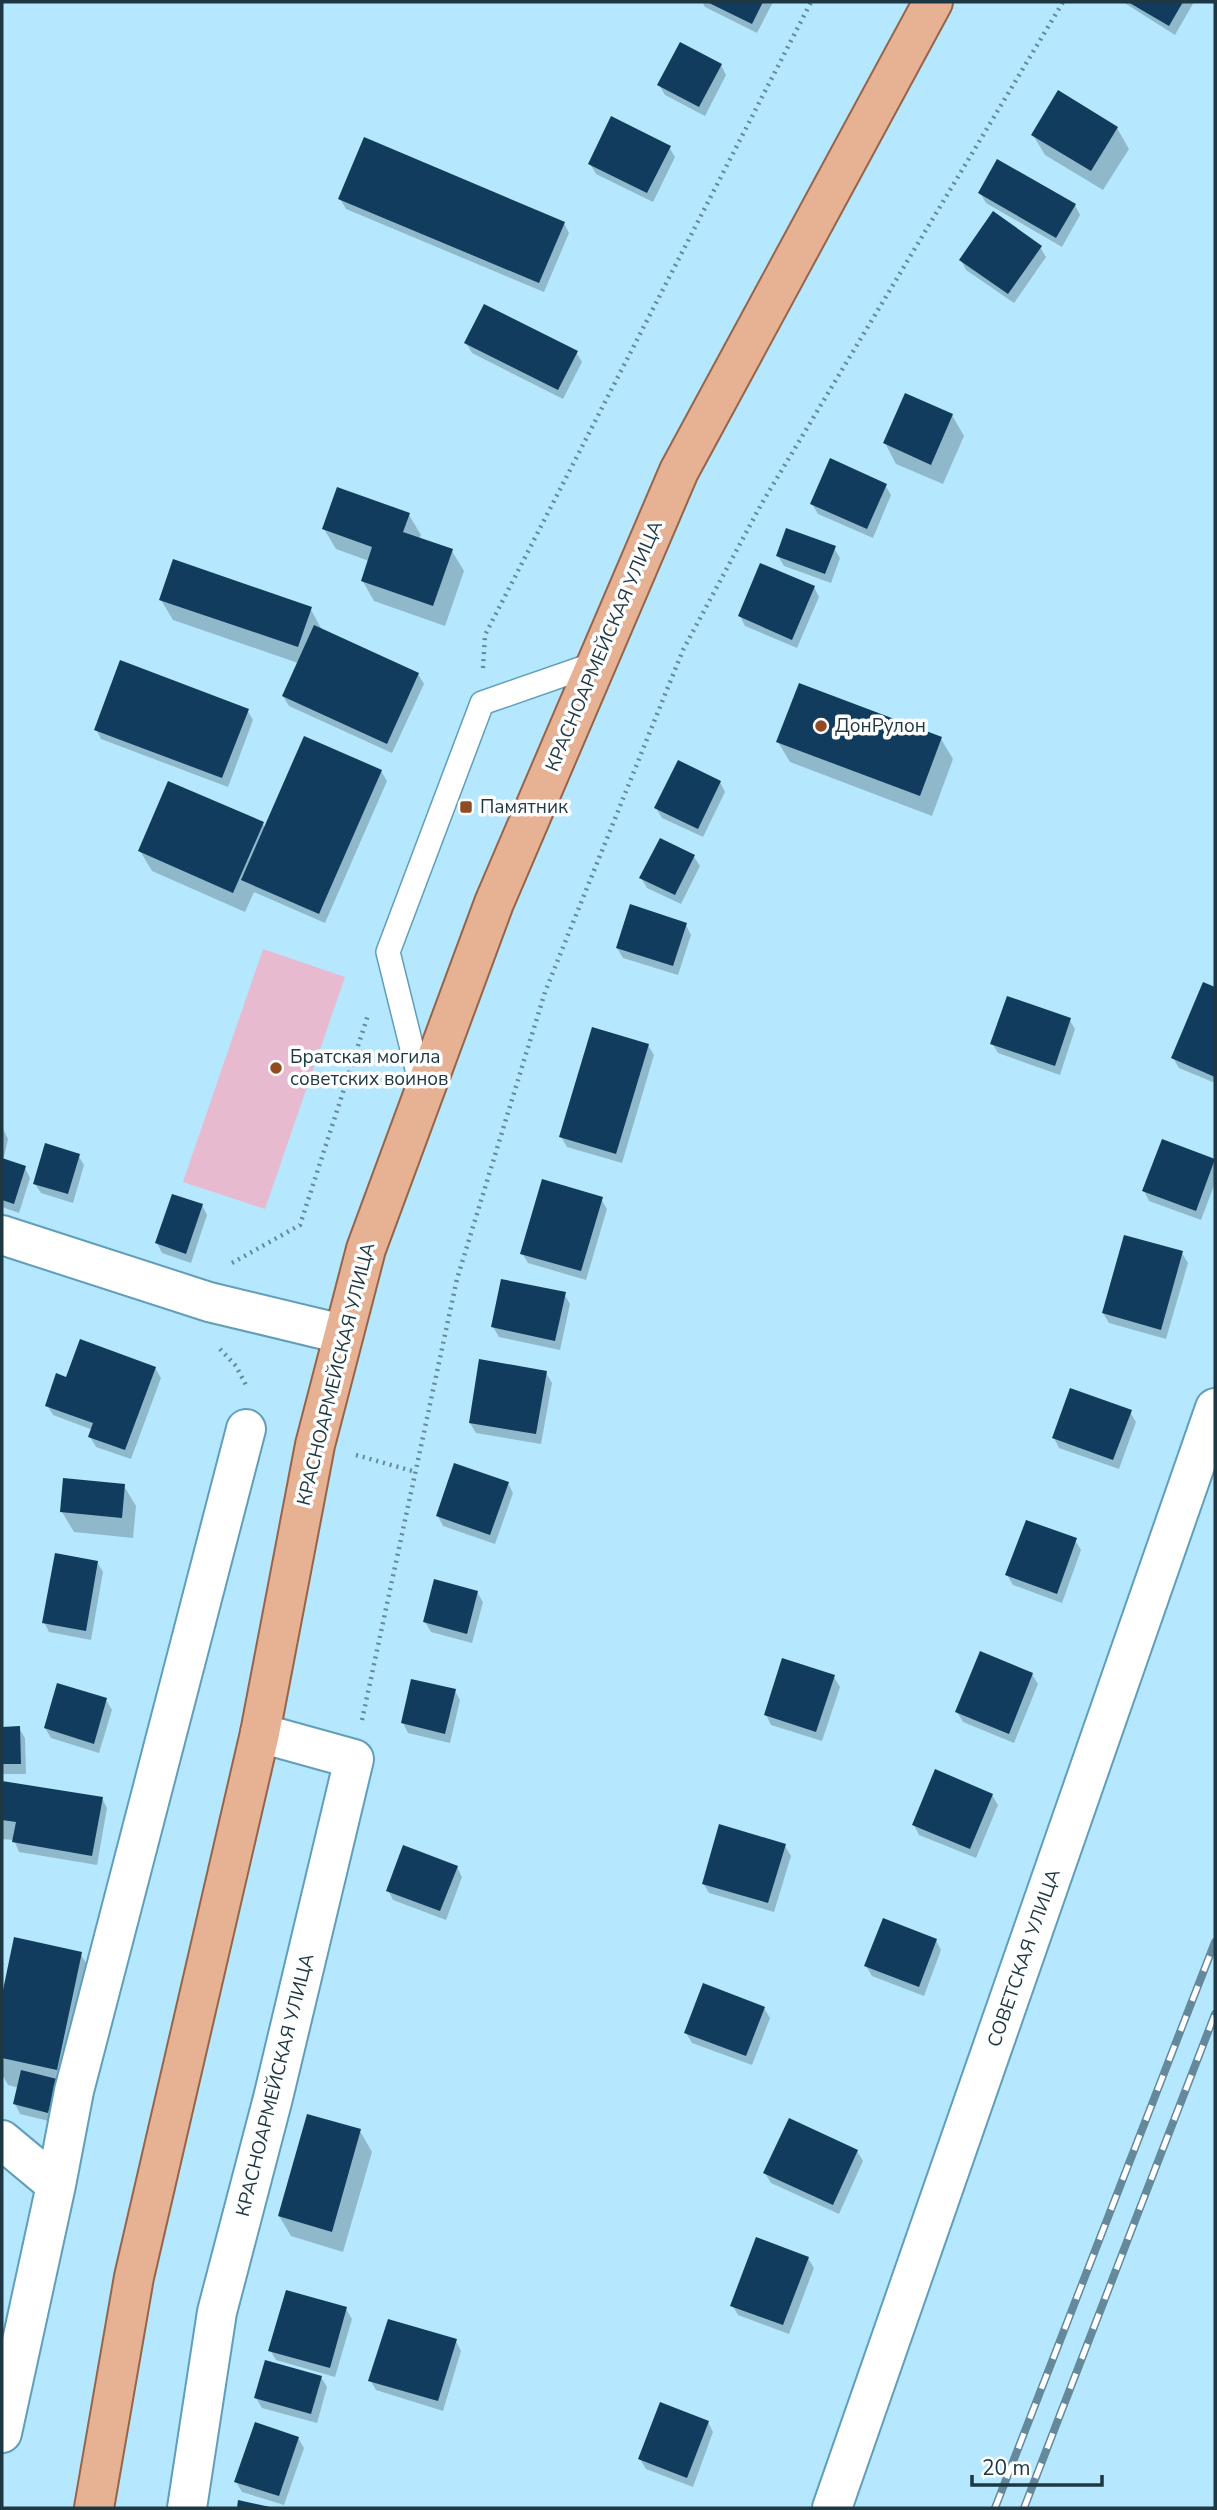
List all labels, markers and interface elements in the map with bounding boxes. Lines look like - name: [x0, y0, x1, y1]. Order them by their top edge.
- street label: КРАСНОАРМЕЙСКАЯ УЛИЦА: [539, 516, 669, 775]
- place label: ДонРулон: [835, 713, 926, 739]
- marker: ДонРулон: [813, 718, 829, 734]
- place label: Памятник: [480, 794, 568, 820]
- marker: Памятник: [458, 799, 474, 815]
- place label: Братская могила советских воинов: [290, 1044, 449, 1092]
- marker: Братская могила советских воинов: [268, 1060, 284, 1076]
- street label: КРАСНОАРМЕЙСКАЯ УЛИЦА: [291, 1240, 381, 1508]
- street label: СОВЕТСКАЯ УЛИЦА: [981, 1865, 1067, 2051]
- street label: КРАСНОАРМЕЙСКАЯ УЛИЦА: [230, 1951, 320, 2219]
- scale bar: [972, 2444, 1102, 2488]
- text: 20 m: [982, 2454, 1031, 2482]

